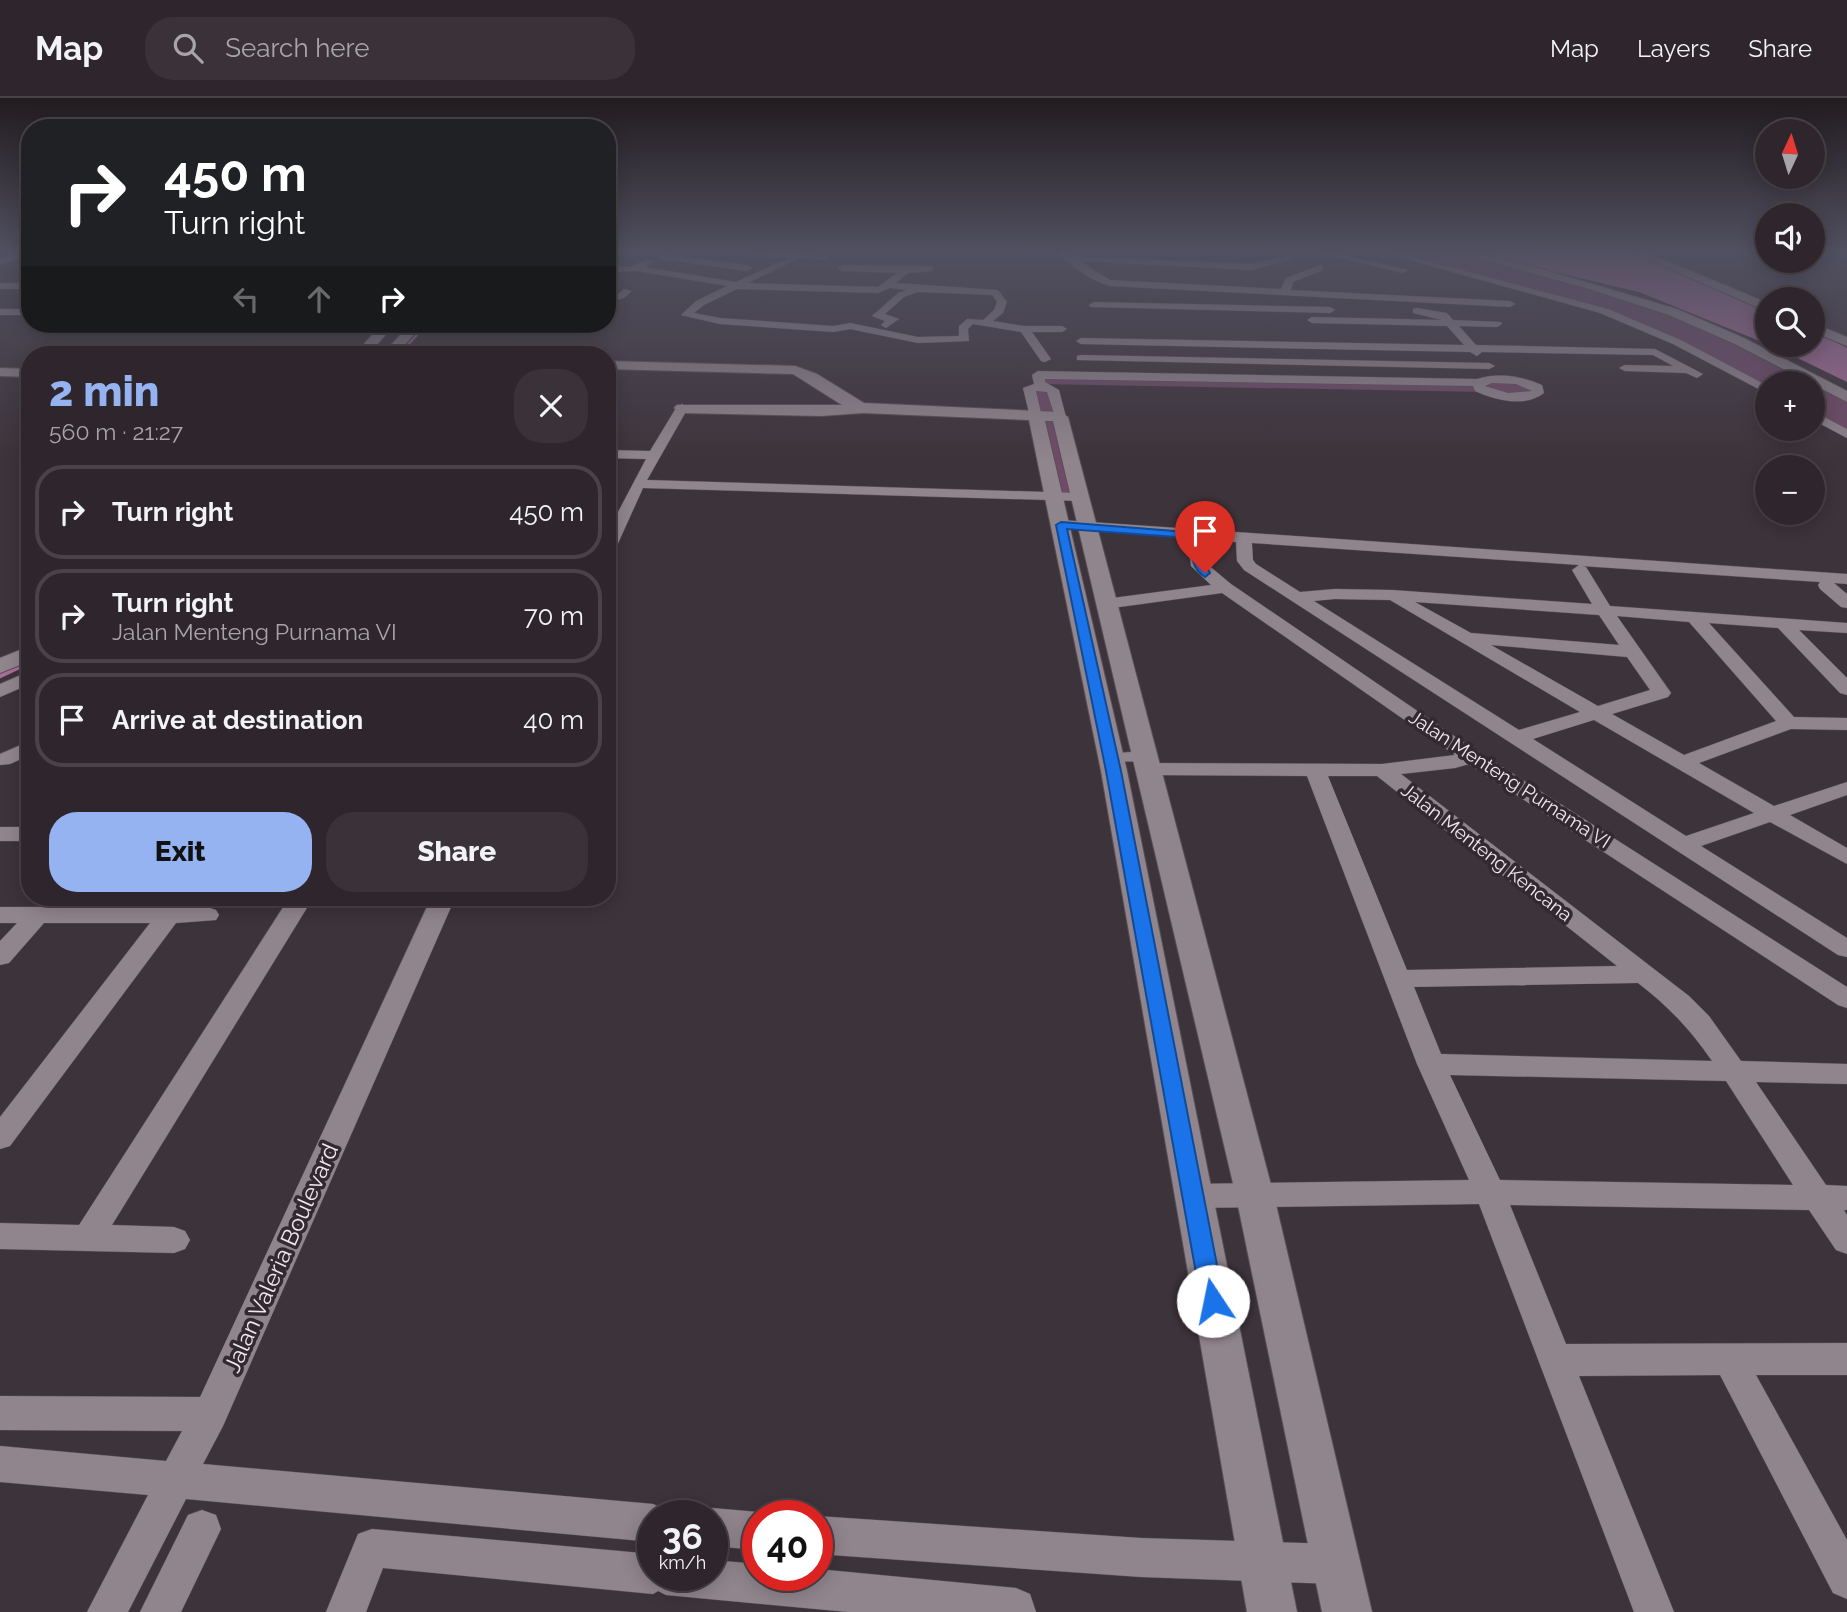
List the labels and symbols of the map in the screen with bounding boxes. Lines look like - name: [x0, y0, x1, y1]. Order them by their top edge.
- north arrow: [1755, 119, 1825, 189]
- pin: [1175, 501, 1235, 573]
- street label: Jalan Menteng Purnama VI: [1405, 706, 1615, 852]
- street label: Jalan Menteng Kencana: [1397, 779, 1577, 925]
- street label: Jalan Valeria Boulevard: [218, 1139, 343, 1376]
- position arrow: [1176, 1264, 1250, 1338]
- speed limit sign: 40: [742, 1500, 833, 1591]

